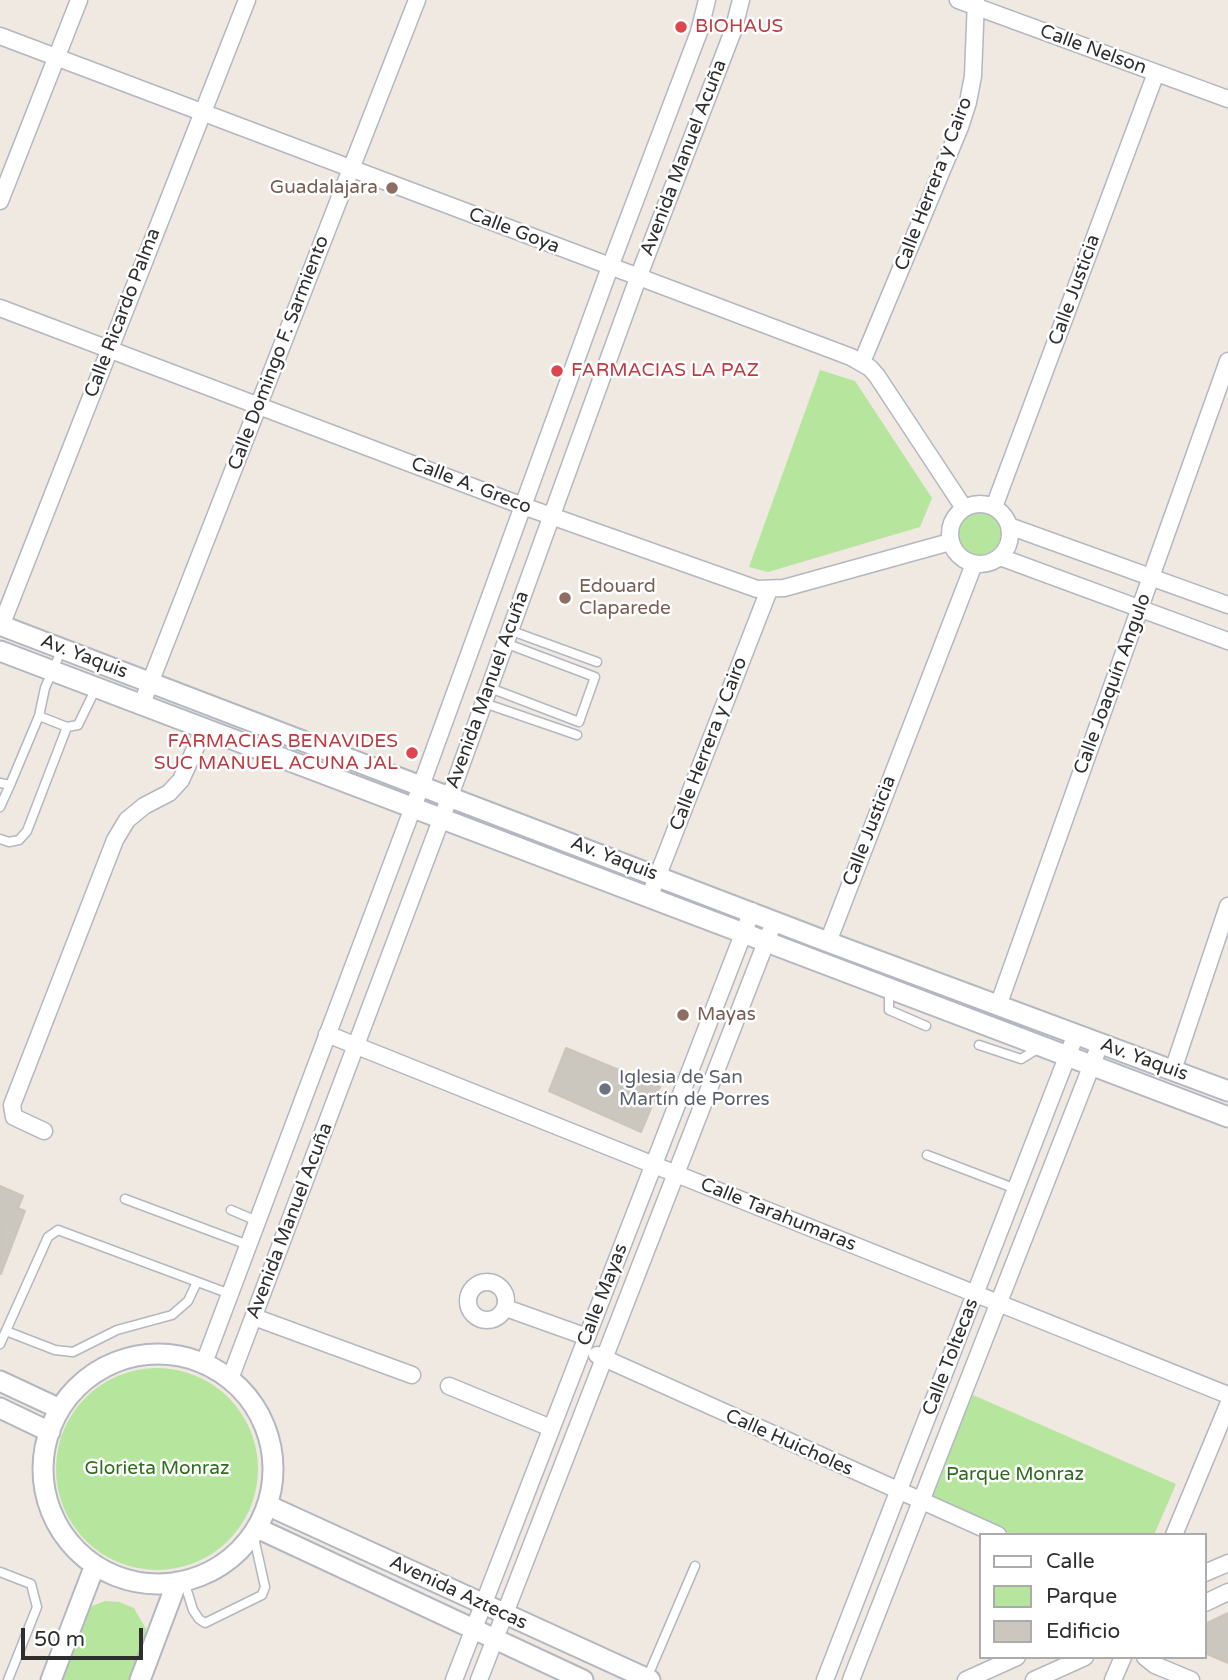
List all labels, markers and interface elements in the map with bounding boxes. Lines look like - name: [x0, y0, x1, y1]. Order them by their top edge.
- place label: BIOHAUS: [695, 16, 783, 38]
- marker: BIOHAUS: [673, 19, 689, 35]
- street label: Calle Nelson: [1037, 20, 1149, 80]
- street label: Avenida Manuel Acuña: [636, 57, 732, 259]
- street label: Calle Herrera y Cairo: [890, 94, 978, 274]
- place label: Guadalajara: [270, 177, 378, 199]
- marker: Guadalajara: [384, 180, 400, 196]
- street label: Calle Goya: [465, 203, 563, 259]
- street label: Calle Ricardo Palma: [80, 225, 166, 401]
- street label: Calle Domingo F. Sarmiento: [224, 232, 334, 474]
- street label: Calle Justicia: [1044, 232, 1106, 348]
- place label: FARMACIAS LA PAZ: [571, 360, 759, 382]
- marker: FARMACIAS LA PAZ: [549, 363, 565, 379]
- street label: Calle A. Greco: [408, 453, 534, 519]
- place label: Edouard Claparede: [579, 576, 671, 620]
- street label: Avenida Manuel Acuña: [442, 588, 534, 792]
- marker: Edouard Claparede: [557, 590, 573, 606]
- street label: Calle Joaquín Angulo: [1070, 591, 1156, 777]
- street label: Av. Yaquis: [37, 630, 131, 684]
- street label: Calle Herrera y Cairo: [665, 654, 753, 834]
- place label: FARMACIAS BENAVIDES SUC MANUEL ACUNA JAL: [154, 731, 398, 775]
- marker: FARMACIAS BENAVIDES SUC MANUEL ACUNA JAL: [404, 745, 420, 761]
- street label: Calle Justicia: [839, 773, 901, 889]
- street label: Av. Yaquis: [567, 832, 661, 886]
- place label: Mayas: [697, 1004, 756, 1026]
- marker: Mayas: [675, 1007, 691, 1023]
- street label: Av. Yaquis: [1097, 1034, 1191, 1086]
- place label: Iglesia de San Martín de Porres: [619, 1067, 770, 1111]
- marker: Iglesia de San Martín de Porres: [597, 1081, 613, 1097]
- street label: Avenida Manuel Acuña: [242, 1120, 338, 1322]
- street label: Calle Tarahumaras: [697, 1173, 859, 1257]
- street label: Calle Mayas: [573, 1241, 633, 1349]
- street label: Calle Toltecas: [918, 1295, 984, 1419]
- street label: Calle Huicholes: [722, 1405, 856, 1481]
- park label: Glorieta Monraz: [85, 1458, 229, 1480]
- park label: Parque Monraz: [946, 1464, 1084, 1486]
- legend: [979, 1533, 1207, 1659]
- text: Calle: [1046, 1549, 1095, 1574]
- street label: Avenida Aztecas: [385, 1551, 531, 1635]
- text: Parque: [1046, 1584, 1117, 1609]
- scale bar: [24, 1614, 147, 1658]
- text: Edificio: [1046, 1619, 1120, 1644]
- text: 50 m: [34, 1627, 85, 1652]

